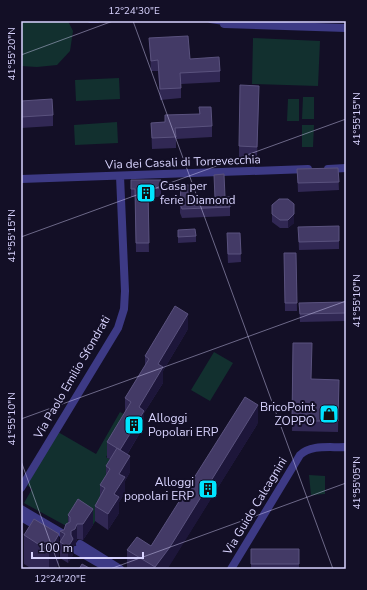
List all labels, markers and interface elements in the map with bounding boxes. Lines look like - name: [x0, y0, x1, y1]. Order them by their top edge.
- text: 12°24'30"E: [108, 4, 160, 18]
- text: 41°55'20"N: [5, 27, 19, 81]
- text: 41°55'15"N: [350, 92, 364, 146]
- street label: Via dei Casali di Torrevecchia: [104, 151, 261, 173]
- place label: Casa per ferie Diamond: [160, 178, 236, 208]
- building icon: Casa per ferie Diamond: [135, 182, 157, 204]
- text: 41°55'15"N: [5, 209, 19, 263]
- text: 41°55'10"N: [350, 274, 364, 328]
- street label: Via Paolo Emilio Sfondrati: [30, 313, 114, 442]
- text: 41°55'10"N: [5, 392, 19, 446]
- place label: BricoPoint ZOPPO: [260, 399, 316, 429]
- shop icon: BricoPoint ZOPPO: [318, 403, 340, 425]
- place label: Alloggi Popolari ERP: [148, 410, 219, 440]
- building icon: Alloggi Popolari ERP: [123, 414, 145, 436]
- street label: Via Guido Calcagnini: [219, 454, 291, 559]
- text: 41°55'05"N: [350, 456, 364, 510]
- place label: Alloggi popolari ERP: [124, 474, 194, 504]
- building icon: Alloggi popolari ERP: [197, 478, 219, 500]
- scale bar: [32, 534, 143, 560]
- text: 100 m: [38, 540, 73, 556]
- text: 12°24'20"E: [34, 572, 86, 586]

